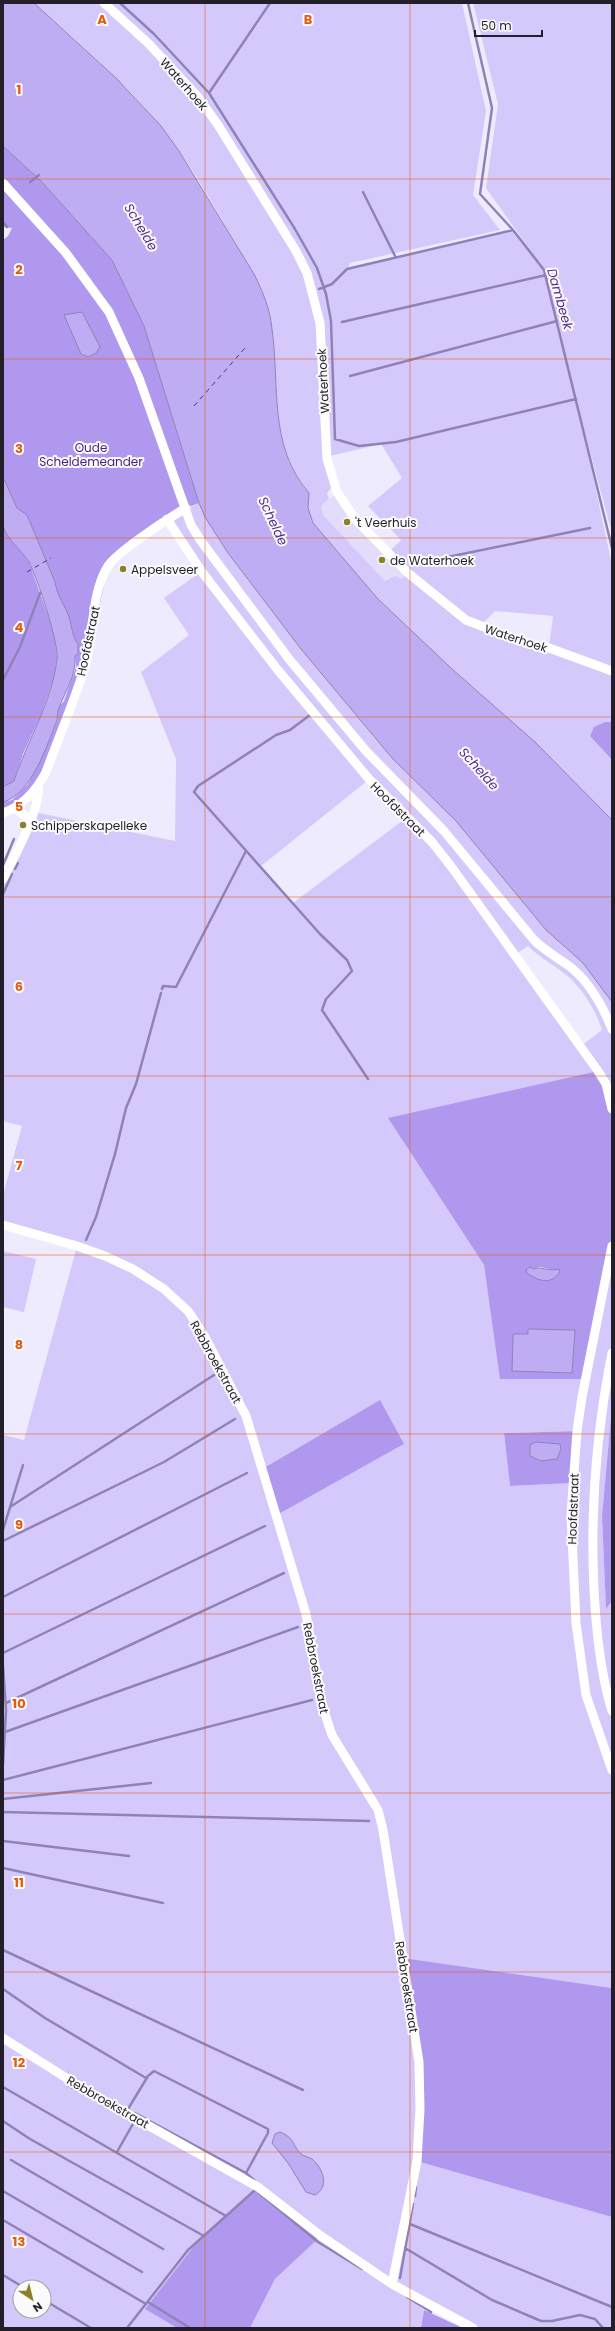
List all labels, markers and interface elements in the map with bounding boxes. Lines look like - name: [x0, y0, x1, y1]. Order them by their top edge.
- text: A: [97, 10, 107, 29]
- text: B: [304, 10, 313, 29]
- scale bar: [475, 12, 542, 38]
- text: 50 m: [481, 17, 512, 34]
- street label: Waterhoek: [156, 54, 212, 115]
- text: 1: [17, 80, 21, 99]
- water label: Schelde: [119, 200, 163, 254]
- text: 2: [15, 260, 23, 279]
- water label: Dambeek: [542, 266, 578, 333]
- street label: Waterhoek: [313, 347, 333, 414]
- text: 3: [15, 439, 23, 458]
- park label: Oude Scheldemeander: [39, 439, 143, 470]
- water label: Schelde: [253, 493, 293, 549]
- place label: 't Veerhuis: [355, 514, 417, 531]
- marker: 't Veerhuis: [342, 517, 352, 527]
- place label: de Waterhoek: [390, 552, 475, 569]
- marker: de Waterhoek: [377, 555, 387, 565]
- place label: Appelsveer: [131, 561, 199, 578]
- marker: Appelsveer: [118, 564, 128, 574]
- street label: Hoofdstraat: [72, 604, 104, 678]
- text: 4: [15, 618, 24, 637]
- street label: Waterhoek: [482, 620, 550, 656]
- water label: Schelde: [455, 743, 503, 795]
- street label: Hoofdstraat: [367, 778, 429, 840]
- text: 5: [15, 797, 23, 816]
- place label: Schipperskapelleke: [31, 817, 147, 834]
- marker: Schipperskapelleke: [18, 820, 28, 830]
- text: 6: [15, 977, 23, 996]
- text: 7: [16, 1156, 23, 1175]
- street label: Rebbroekstraat: [186, 1317, 246, 1407]
- text: 8: [15, 1335, 23, 1354]
- street label: Hoofdstraat: [563, 1473, 583, 1545]
- text: 9: [15, 1515, 23, 1534]
- street label: Rebbroekstraat: [299, 1621, 333, 1715]
- text: 10: [12, 1694, 26, 1713]
- text: 11: [14, 1873, 24, 1892]
- street label: Rebbroekstraat: [391, 1940, 423, 2034]
- text: 12: [13, 2053, 26, 2072]
- street label: Rebbroekstraat: [64, 2072, 152, 2132]
- text: 13: [13, 2232, 26, 2251]
- north arrow: [12, 2279, 52, 2319]
- text: N: [30, 2298, 46, 2316]

